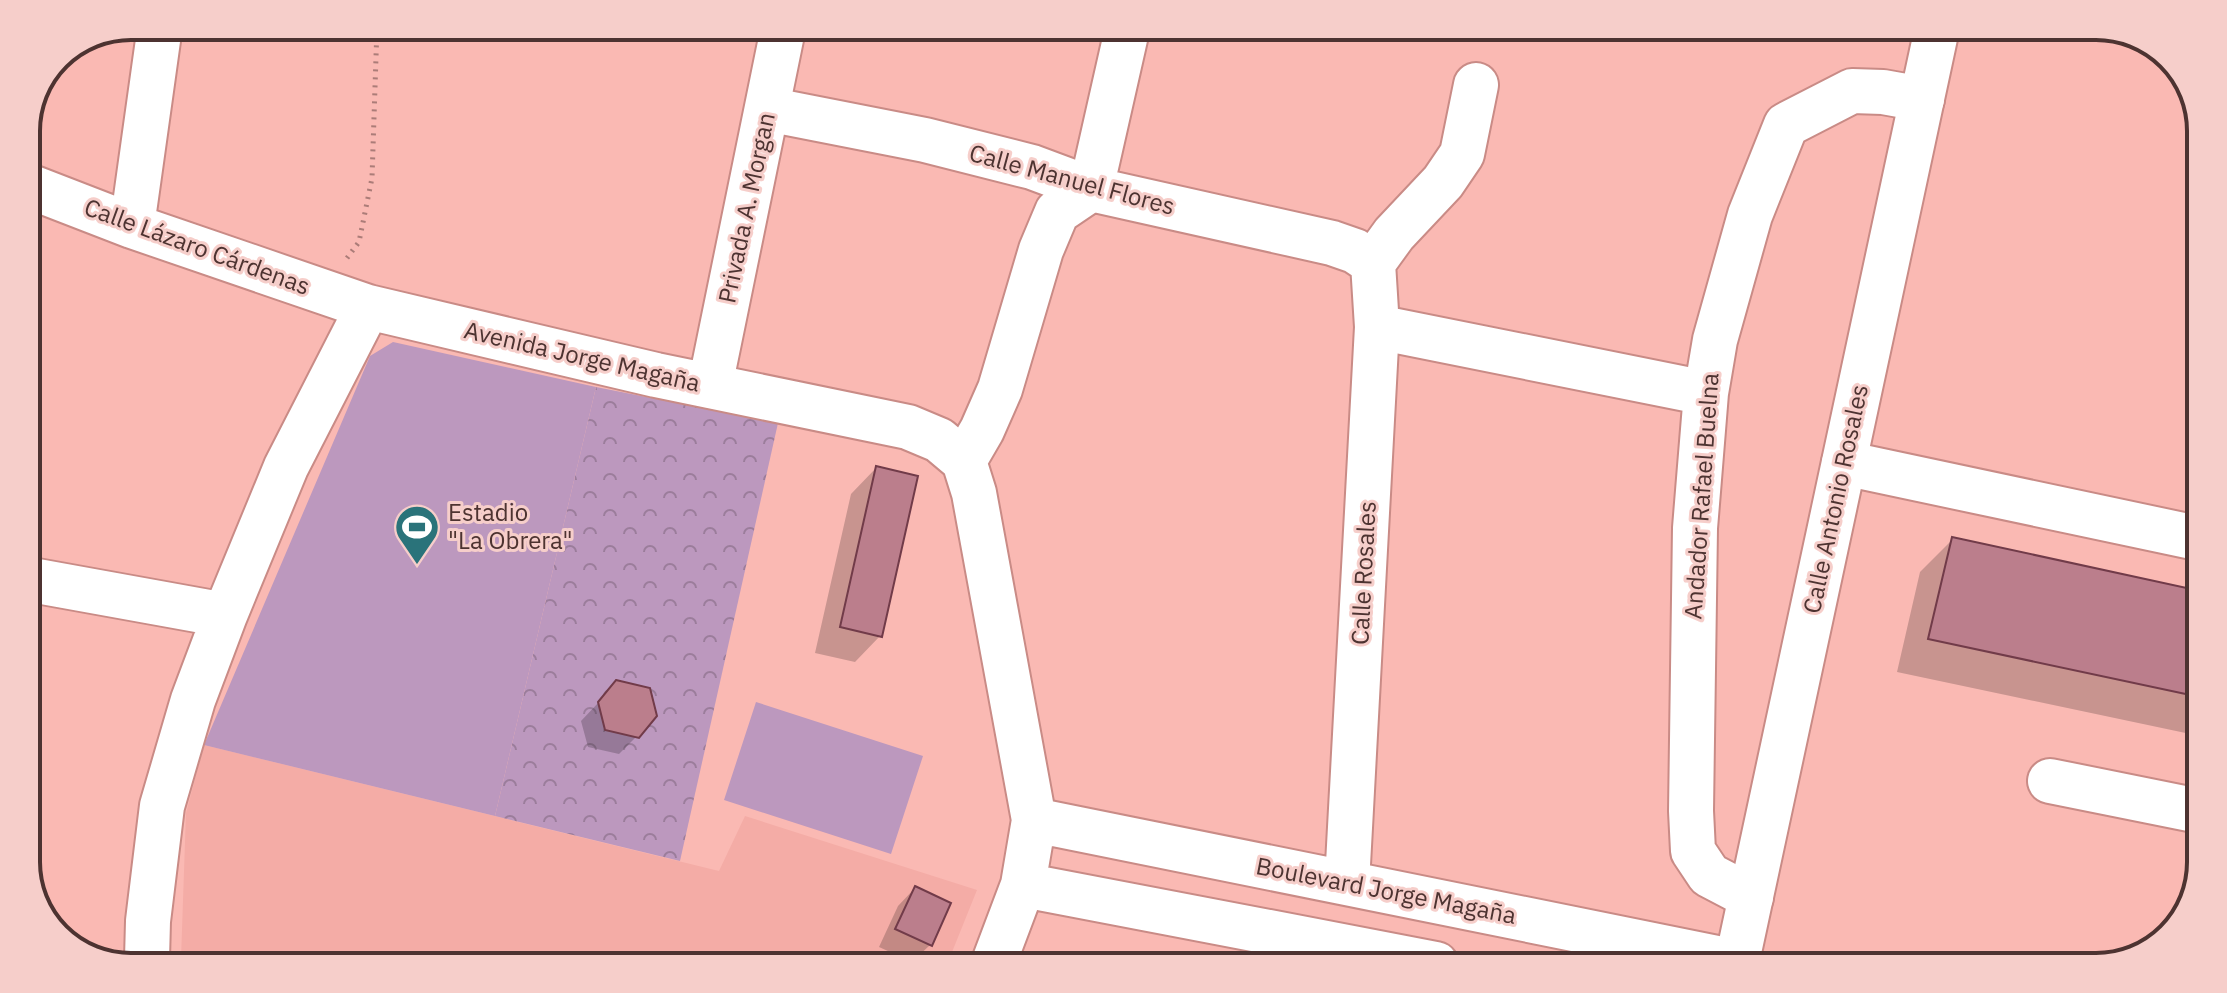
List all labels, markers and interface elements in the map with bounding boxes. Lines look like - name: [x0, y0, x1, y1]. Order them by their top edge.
- street label: Privada A. Morgan: [710, 110, 782, 306]
- street label: Calle Manuel Flores: [966, 136, 1178, 222]
- street label: Calle Lázaro Cárdenas: [80, 190, 314, 302]
- street label: Avenida Jorge Magaña: [461, 313, 704, 399]
- street label: Andador Rafael Buelna: [1676, 371, 1726, 620]
- street label: Calle Antonio Rosales: [1795, 381, 1875, 616]
- place label: Estadio "La Obrera": [448, 496, 573, 556]
- street label: Calle Rosales: [1343, 500, 1383, 646]
- sports icon: Estadio "La Obrera": [393, 503, 441, 566]
- street label: Boulevard Jorge Magaña: [1253, 849, 1519, 931]

